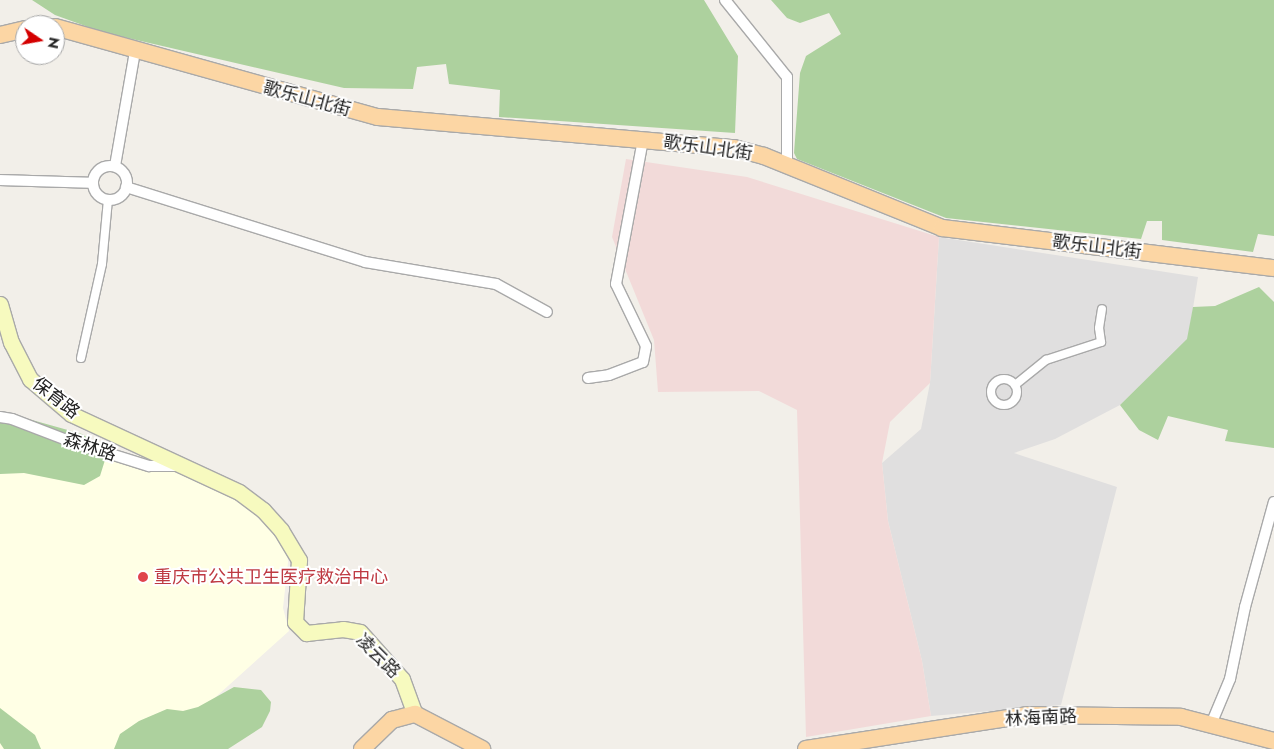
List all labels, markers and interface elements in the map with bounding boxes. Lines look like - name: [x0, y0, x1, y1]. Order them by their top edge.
- north arrow: [15, 15, 65, 65]
- text: N: [43, 35, 65, 50]
- street label: 歌乐山北街: [261, 77, 353, 121]
- street label: 歌乐山北街: [662, 131, 754, 165]
- street label: 歌乐山北街: [1051, 231, 1143, 263]
- street label: 保育路: [28, 373, 84, 423]
- street label: 森林路: [61, 428, 119, 466]
- place label: 重庆市公共卫生医疗救治中心: [154, 566, 388, 588]
- marker: 重庆市公共卫生医疗救治中心: [136, 570, 150, 584]
- street label: 凌云路: [351, 629, 405, 683]
- street label: 林海南路: [1004, 705, 1078, 731]

